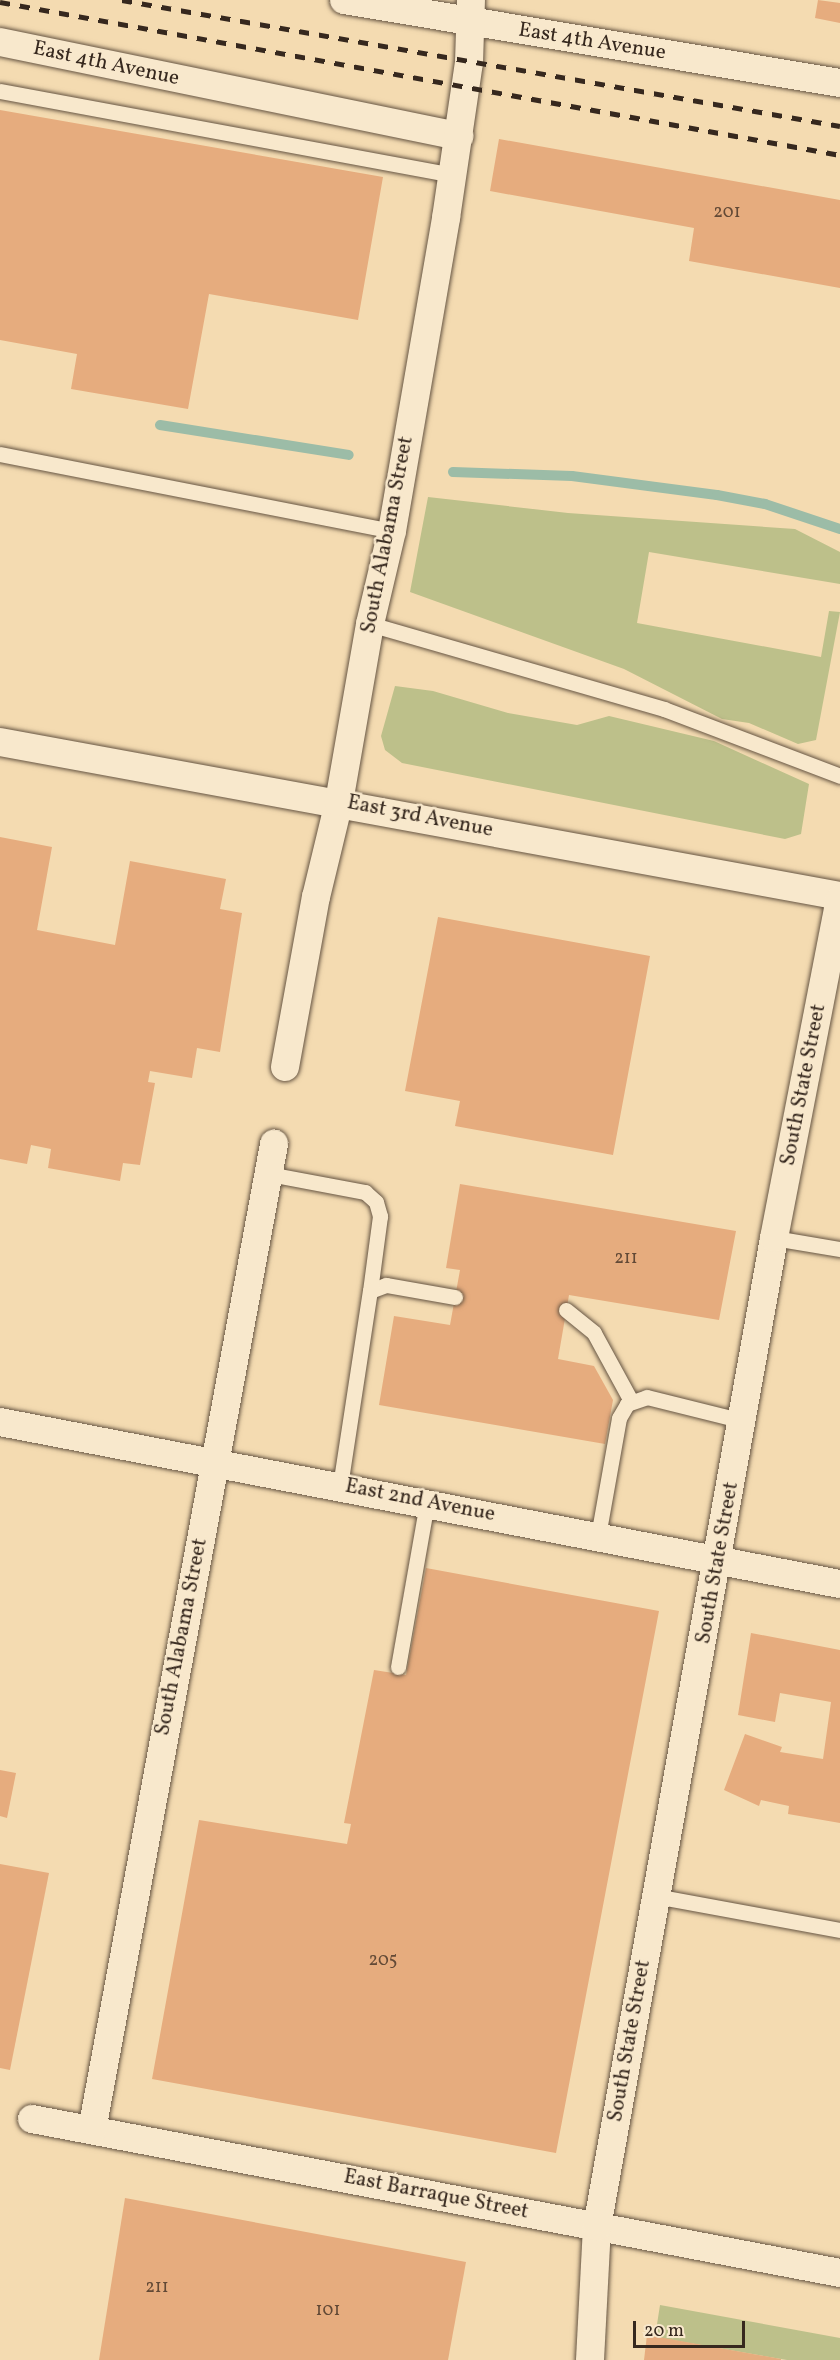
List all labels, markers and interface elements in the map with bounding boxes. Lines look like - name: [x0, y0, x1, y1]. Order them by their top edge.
- street label: East 4th Avenue: [516, 18, 668, 66]
- street label: East 4th Avenue: [31, 36, 181, 92]
- house number: 201: [713, 202, 741, 224]
- street label: South Alabama Street: [357, 434, 419, 636]
- street label: East 3rd Avenue: [345, 791, 495, 843]
- street label: South State Street: [776, 1002, 832, 1168]
- house number: 211: [614, 1248, 638, 1270]
- street label: East 2nd Avenue: [343, 1474, 497, 1528]
- street label: South State Street: [691, 1480, 745, 1646]
- street label: South Alabama Street: [151, 1536, 213, 1738]
- house number: 205: [369, 1950, 397, 1972]
- street label: South State Street: [603, 1958, 657, 2124]
- street label: East Barraque Street: [341, 2165, 531, 2225]
- house number: 211: [145, 2277, 169, 2299]
- house number: 101: [316, 2300, 340, 2322]
- scale bar: [636, 2309, 748, 2347]
- text: 20 m: [644, 2319, 684, 2344]

